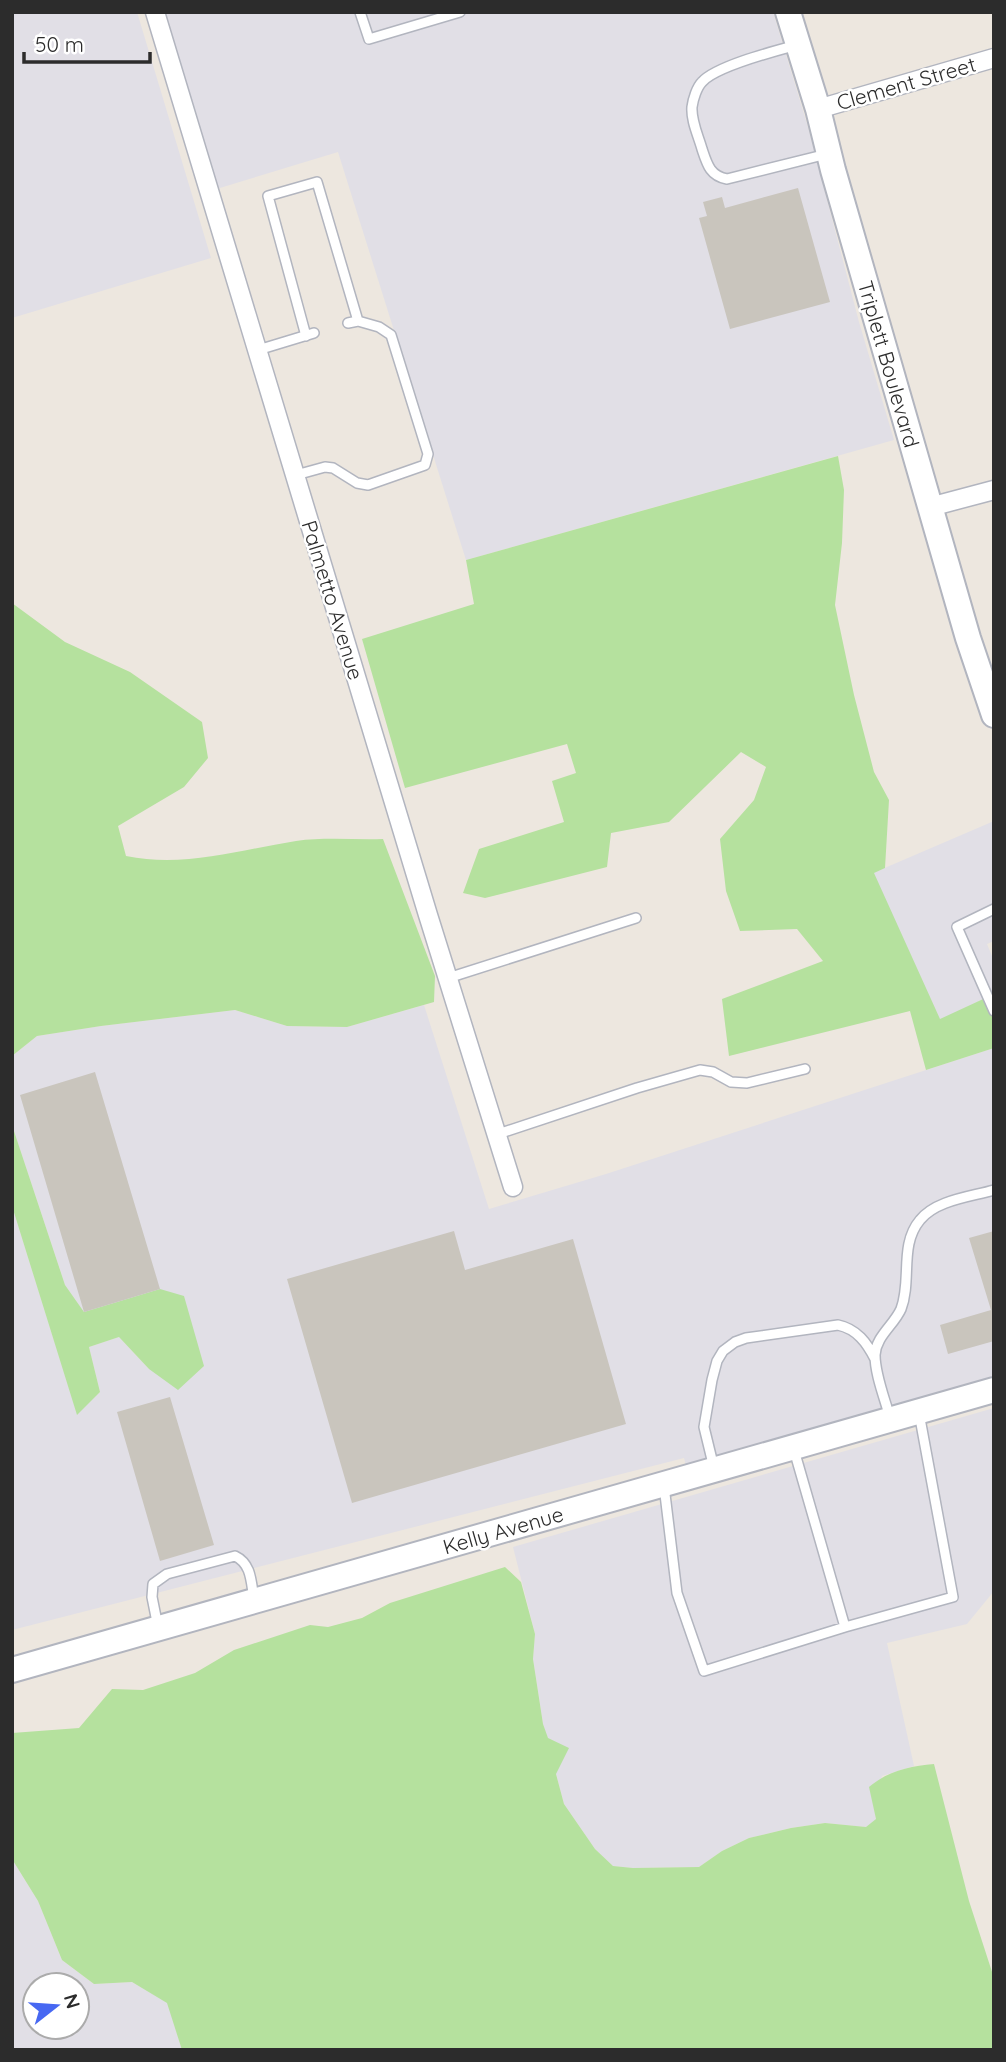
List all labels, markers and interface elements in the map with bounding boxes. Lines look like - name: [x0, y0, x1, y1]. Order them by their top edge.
- scale bar: [24, 21, 150, 65]
- text: 50 m: [35, 31, 84, 57]
- street label: Clement Street: [833, 51, 979, 115]
- street label: Triplett Boulevard: [853, 278, 925, 450]
- street label: Palmetto Avenue: [296, 517, 370, 683]
- street label: Kelly Avenue: [440, 1500, 566, 1560]
- north arrow: [21, 1971, 91, 2041]
- text: N: [59, 1991, 86, 2011]

